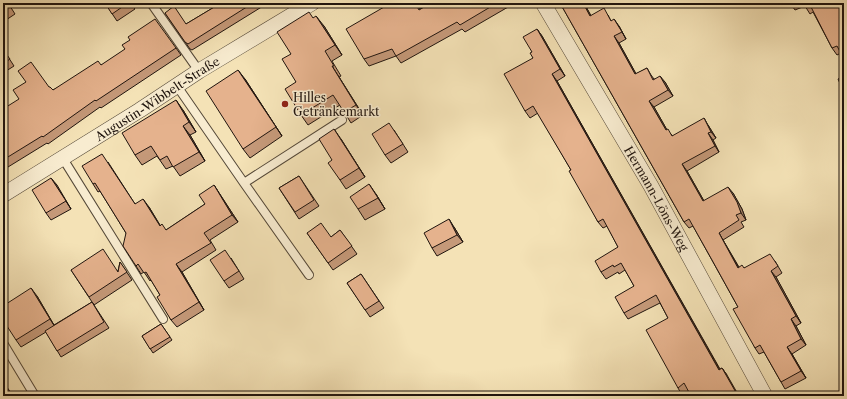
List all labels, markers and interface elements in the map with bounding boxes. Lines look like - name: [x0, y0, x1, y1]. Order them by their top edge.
- street label: Augustin-Wibbelt-Straße: [91, 53, 222, 144]
- place label: Hilles Getränkemarkt: [293, 90, 380, 119]
- marker: Hilles Getränkemarkt: [280, 99, 290, 109]
- street label: Hermann-Löns-Weg: [621, 143, 692, 254]

